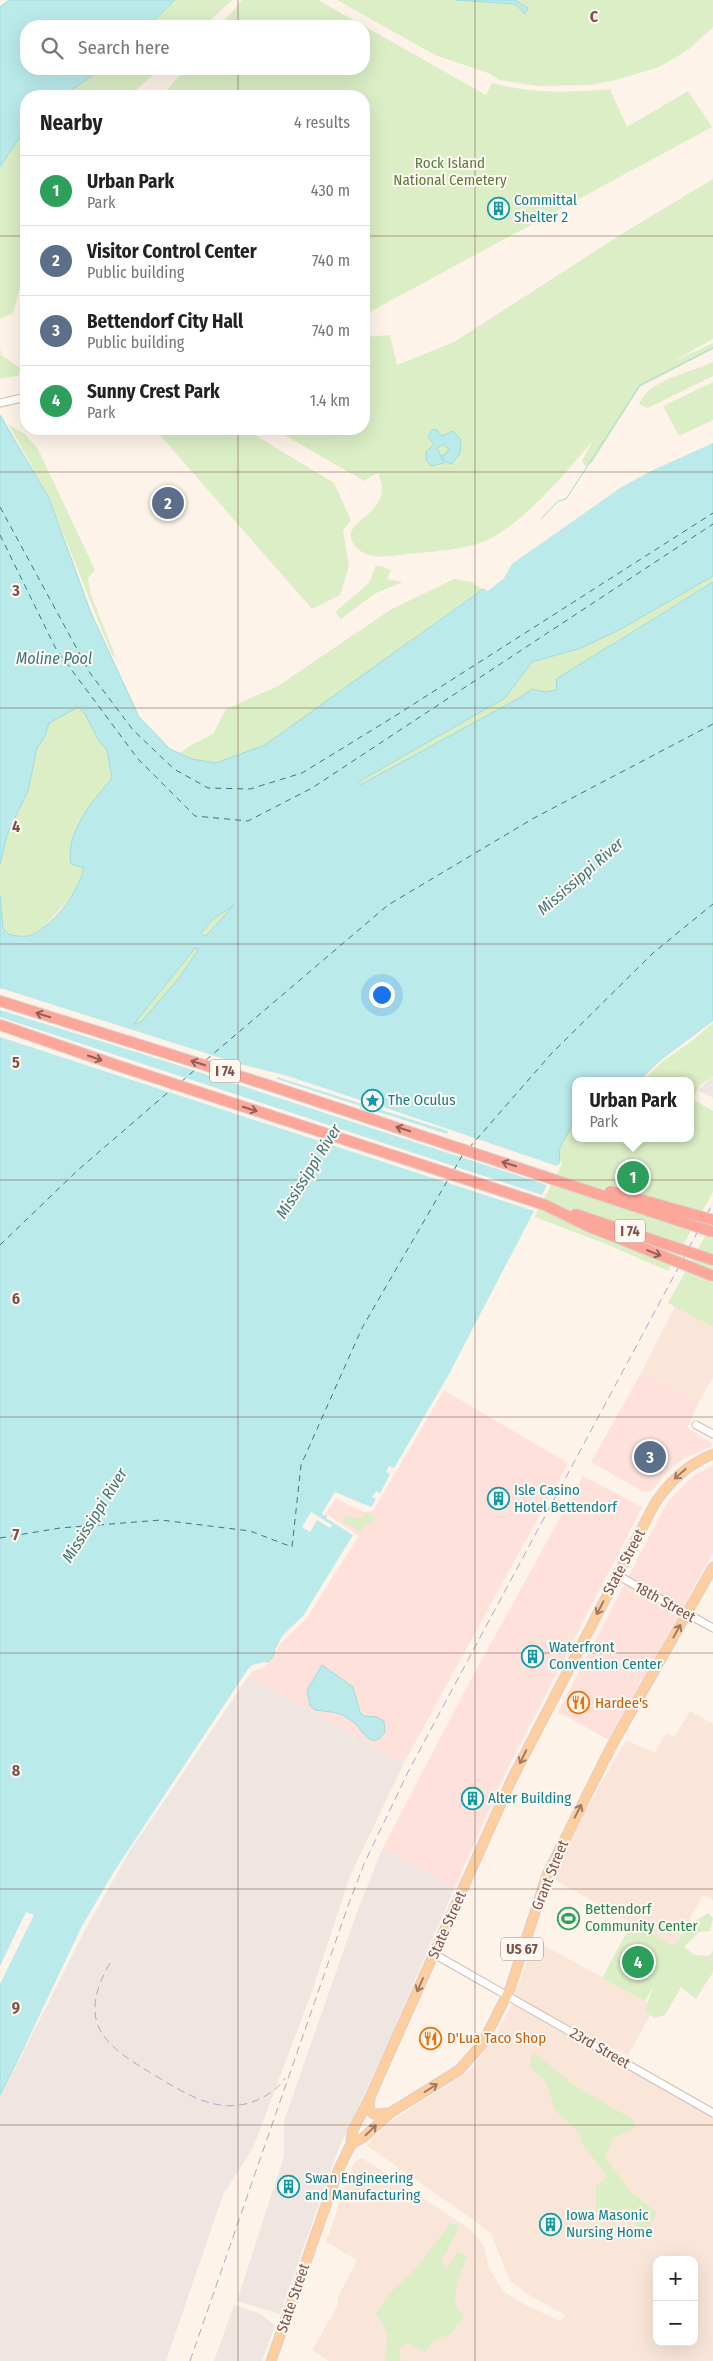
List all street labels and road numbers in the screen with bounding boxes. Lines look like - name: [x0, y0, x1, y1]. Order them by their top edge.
- road number: I 74: [210, 1060, 240, 1082]
- road number: I 74: [615, 1220, 645, 1242]
- street label: State Street: [599, 1526, 649, 1598]
- street label: 18th Street: [632, 1578, 699, 1626]
- street label: Grant Street: [528, 1837, 572, 1913]
- street label: State Street: [424, 1888, 470, 1962]
- road number: US 67: [501, 1938, 543, 1960]
- street label: 23rd Street: [567, 2024, 633, 2072]
- street label: State Street: [273, 2261, 313, 2335]

